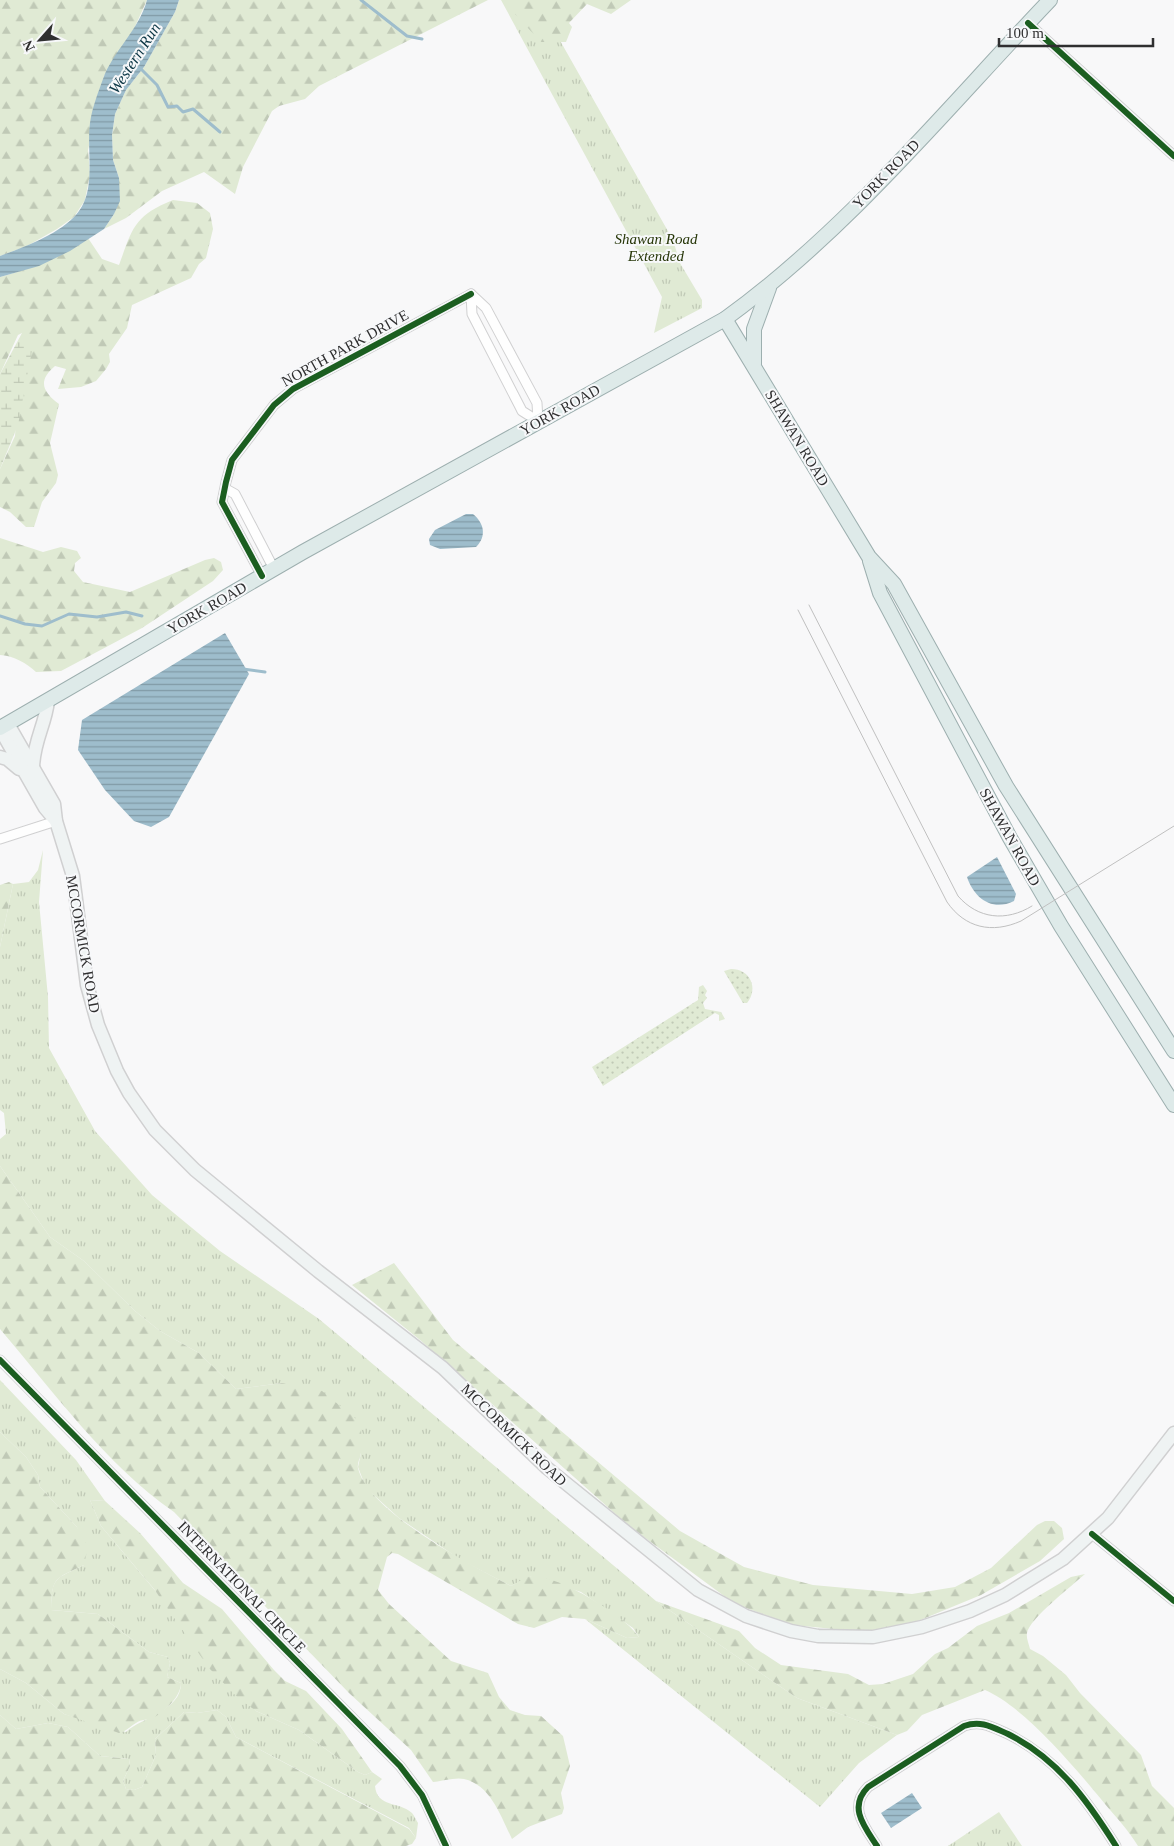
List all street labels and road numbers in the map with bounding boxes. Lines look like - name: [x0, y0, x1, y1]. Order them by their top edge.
- street label: YORK ROAD: [849, 136, 923, 211]
- street label: NORTH PARK DRIVE: [279, 306, 411, 390]
- street label: YORK ROAD: [517, 381, 603, 439]
- street label: SHAWAN ROAD: [762, 387, 832, 489]
- street label: YORK ROAD: [165, 579, 250, 637]
- street label: SHAWAN ROAD: [977, 785, 1044, 889]
- street label: MCCORMICK ROAD: [63, 874, 103, 1014]
- street label: MCCORMICK ROAD: [458, 1381, 570, 1489]
- street label: INTERNATIONAL CIRCLE: [175, 1518, 309, 1656]

